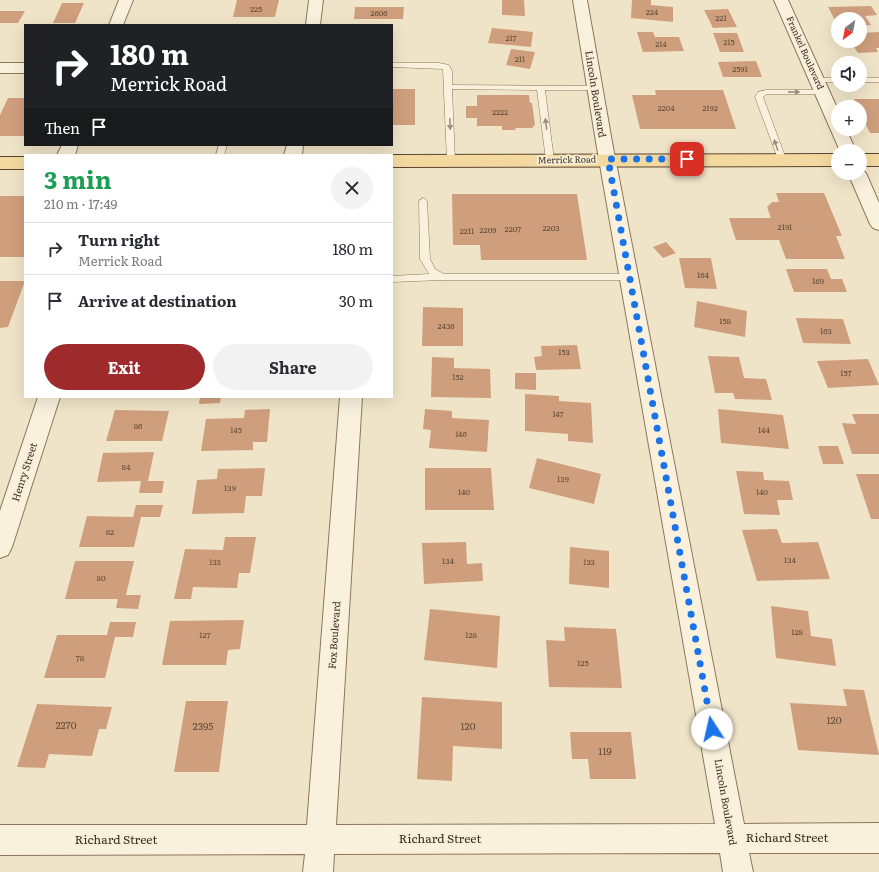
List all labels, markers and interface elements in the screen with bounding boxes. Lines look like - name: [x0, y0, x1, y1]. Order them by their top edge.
- house number: 225: [250, 3, 262, 14]
- house number: 224: [646, 6, 659, 17]
- house number: 2606: [370, 7, 388, 18]
- house number: 221: [715, 12, 727, 23]
- north arrow: [831, 12, 867, 48]
- map controls: [831, 12, 867, 180]
- street label: Frankel Boulevard: [783, 14, 829, 92]
- text: 180 m: [110, 32, 189, 74]
- house number: 217: [505, 32, 517, 43]
- house number: 215: [723, 36, 735, 47]
- house number: 214: [655, 38, 667, 49]
- icon: right: [44, 40, 96, 92]
- street label: Lincoln Boulevard: [582, 49, 611, 138]
- house number: 211: [515, 53, 526, 64]
- button: sound: [831, 56, 867, 92]
- house number: 2591: [732, 63, 749, 74]
- text: Merrick Road: [110, 70, 227, 97]
- one-way arrow: [788, 89, 801, 95]
- button: +: [831, 100, 867, 136]
- house number: 2204: [657, 102, 675, 113]
- house number: 2192: [702, 102, 718, 113]
- house number: 2222: [492, 106, 508, 117]
- text: Then: [44, 116, 80, 139]
- icon: arrive: [88, 116, 110, 138]
- one-way arrow: [447, 118, 453, 131]
- one-way arrow: [542, 118, 549, 130]
- one-way arrow: [773, 138, 779, 150]
- pin: [670, 142, 704, 176]
- button: −: [831, 144, 867, 180]
- icon: arrive: [676, 148, 698, 170]
- street label: Merrick Road: [538, 151, 597, 167]
- text: 3 min: [44, 161, 112, 196]
- button: close: [331, 167, 373, 209]
- text: 210 m · 17:49: [44, 194, 117, 213]
- house number: 2191: [778, 221, 793, 232]
- house number: 2203: [543, 222, 559, 233]
- house number: 2207: [505, 223, 521, 234]
- house number: 2209: [480, 224, 496, 235]
- house number: 2211: [460, 225, 475, 236]
- text: Turn right: [78, 228, 160, 251]
- text: 180 m: [332, 237, 373, 260]
- icon: right: [44, 238, 66, 260]
- text: Merrick Road: [78, 251, 162, 270]
- house number: 164: [697, 269, 710, 280]
- house number: 169: [812, 275, 824, 286]
- text: Arrive at destination: [78, 289, 237, 312]
- text: 30 m: [339, 289, 373, 312]
- icon: arrive: [44, 290, 66, 312]
- house number: 158: [719, 315, 731, 326]
- house number: 2436: [437, 320, 455, 331]
- house number: 163: [820, 325, 832, 336]
- button: Exit: [44, 344, 205, 390]
- button: Share: [213, 344, 373, 390]
- house number: 153: [558, 346, 570, 357]
- house number: 157: [840, 367, 852, 378]
- house number: 152: [452, 371, 464, 382]
- house number: 147: [552, 408, 564, 419]
- house number: 86: [134, 420, 143, 431]
- house number: 145: [230, 424, 242, 435]
- house number: 144: [758, 424, 770, 435]
- house number: 146: [455, 428, 468, 439]
- street label: Henry Street: [7, 441, 40, 503]
- house number: 84: [122, 461, 131, 472]
- house number: 139: [557, 473, 569, 484]
- house number: 139: [224, 482, 236, 493]
- house number: 140: [458, 486, 470, 497]
- house number: 140: [756, 486, 768, 497]
- house number: 82: [106, 526, 114, 537]
- house number: 134: [784, 554, 797, 565]
- house number: 134: [442, 555, 455, 566]
- house number: 133: [209, 556, 221, 567]
- house number: 133: [583, 556, 595, 567]
- house number: 80: [96, 572, 106, 583]
- street label: Fox Boulevard: [324, 601, 343, 669]
- house number: 128: [791, 626, 803, 637]
- house number: 127: [199, 629, 211, 640]
- house number: 128: [465, 629, 477, 640]
- house number: 78: [76, 652, 85, 663]
- house number: 125: [577, 657, 589, 668]
- position arrow: [691, 708, 733, 750]
- house number: 120: [827, 712, 842, 727]
- house number: 2270: [56, 717, 77, 732]
- house number: 2395: [193, 718, 213, 733]
- house number: 120: [461, 718, 476, 733]
- house number: 119: [598, 743, 612, 758]
- street label: Lincoln Boulevard: [711, 757, 741, 846]
- street label: Richard Street: [746, 828, 828, 846]
- street label: Richard Street: [399, 829, 481, 847]
- street label: Richard Street: [75, 830, 157, 848]

